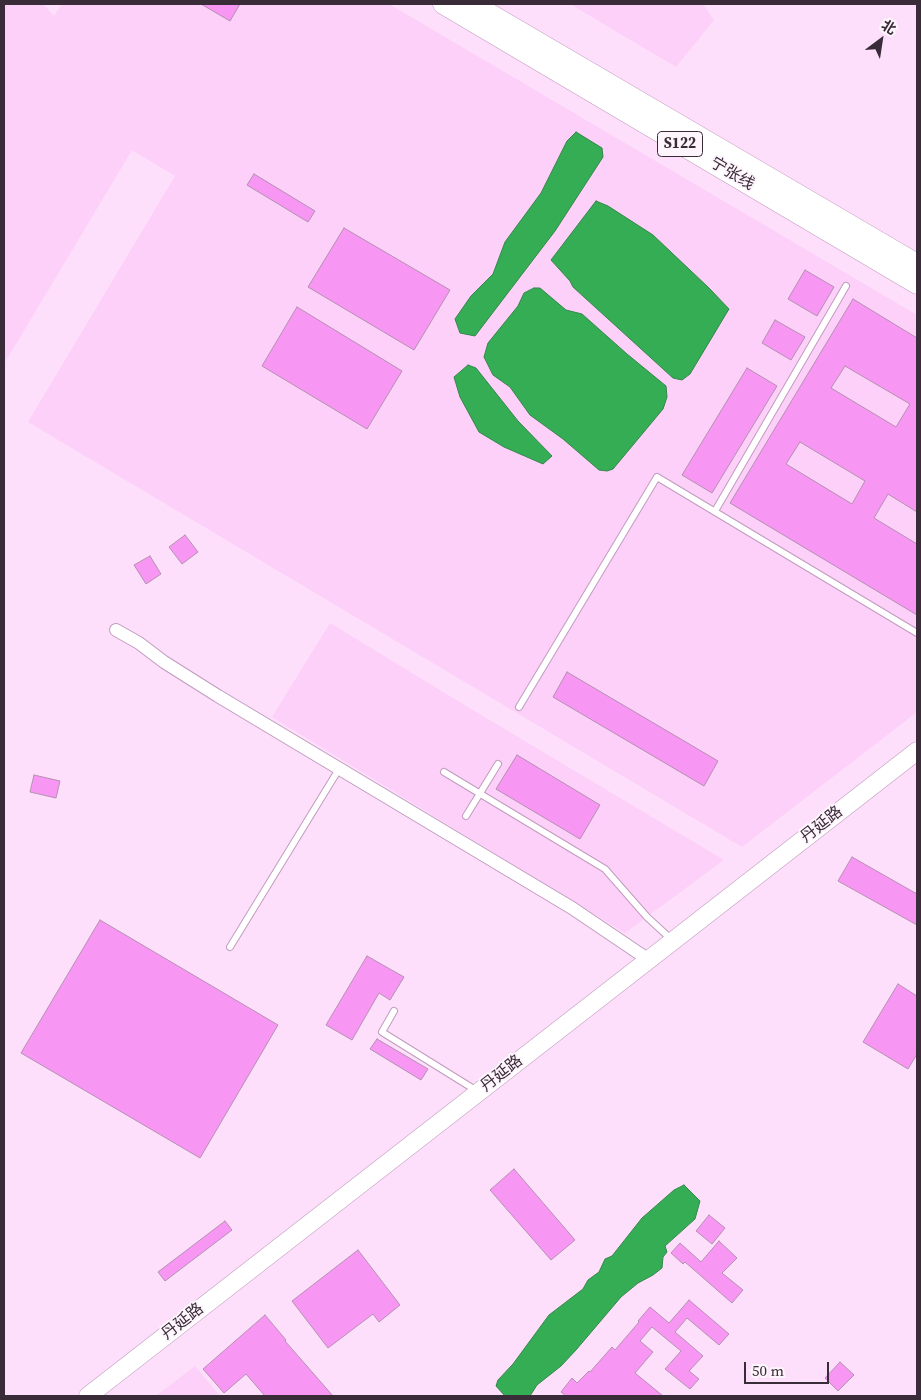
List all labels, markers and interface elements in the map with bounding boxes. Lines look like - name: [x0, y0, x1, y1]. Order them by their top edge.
- north arrow: [856, 15, 906, 65]
- text: 北: [878, 15, 900, 39]
- road number: S122: [658, 132, 702, 156]
- street label: 宁张线: [706, 153, 758, 195]
- street label: 丹延路: [797, 803, 847, 847]
- street label: 丹延路: [477, 1052, 527, 1096]
- street label: 丹延路: [158, 1300, 208, 1344]
- scale bar: [746, 1352, 831, 1384]
- text: 50 m: [752, 1360, 784, 1381]

